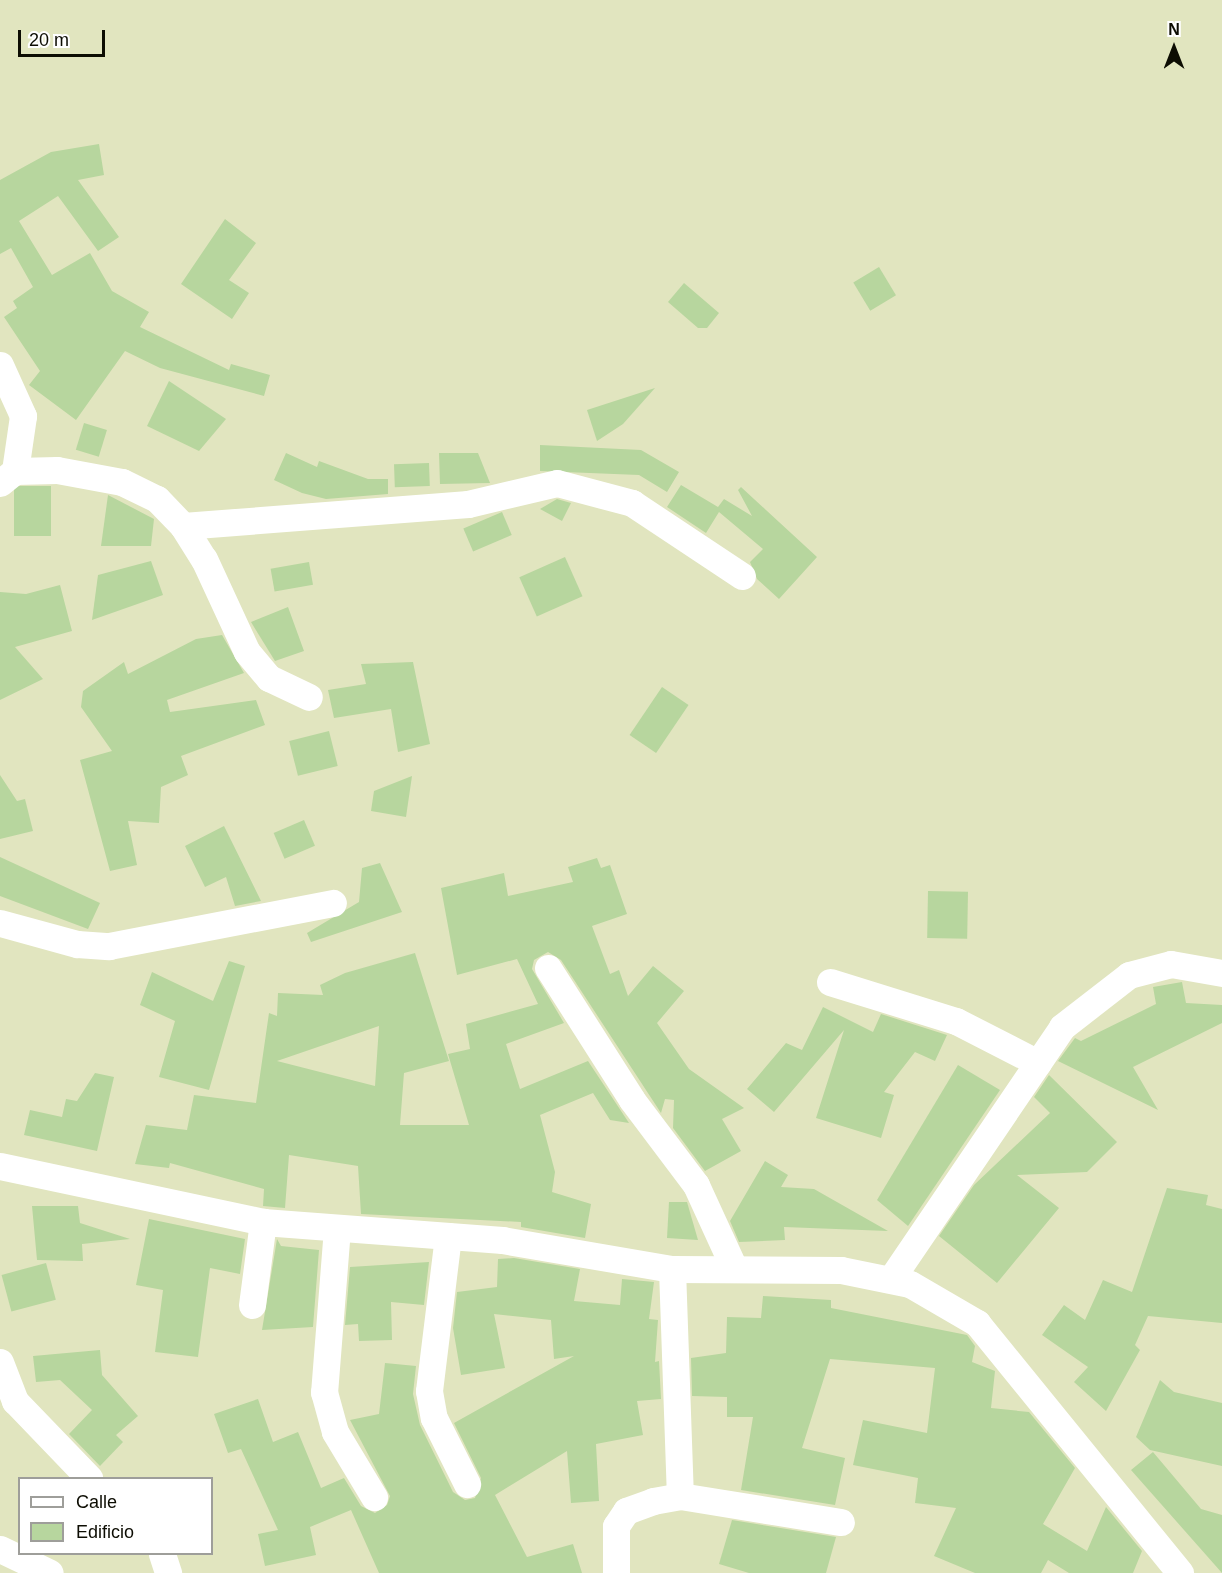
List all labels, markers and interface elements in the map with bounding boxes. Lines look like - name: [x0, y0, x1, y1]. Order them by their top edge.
- scale bar: [21, 18, 108, 56]
- north arrow: [1144, 18, 1204, 78]
- text: N: [1168, 21, 1180, 38]
- text: 20 m: [29, 30, 69, 50]
- legend: [18, 1477, 213, 1555]
- text: Calle: [76, 1492, 117, 1512]
- text: Edificio: [76, 1522, 134, 1542]

